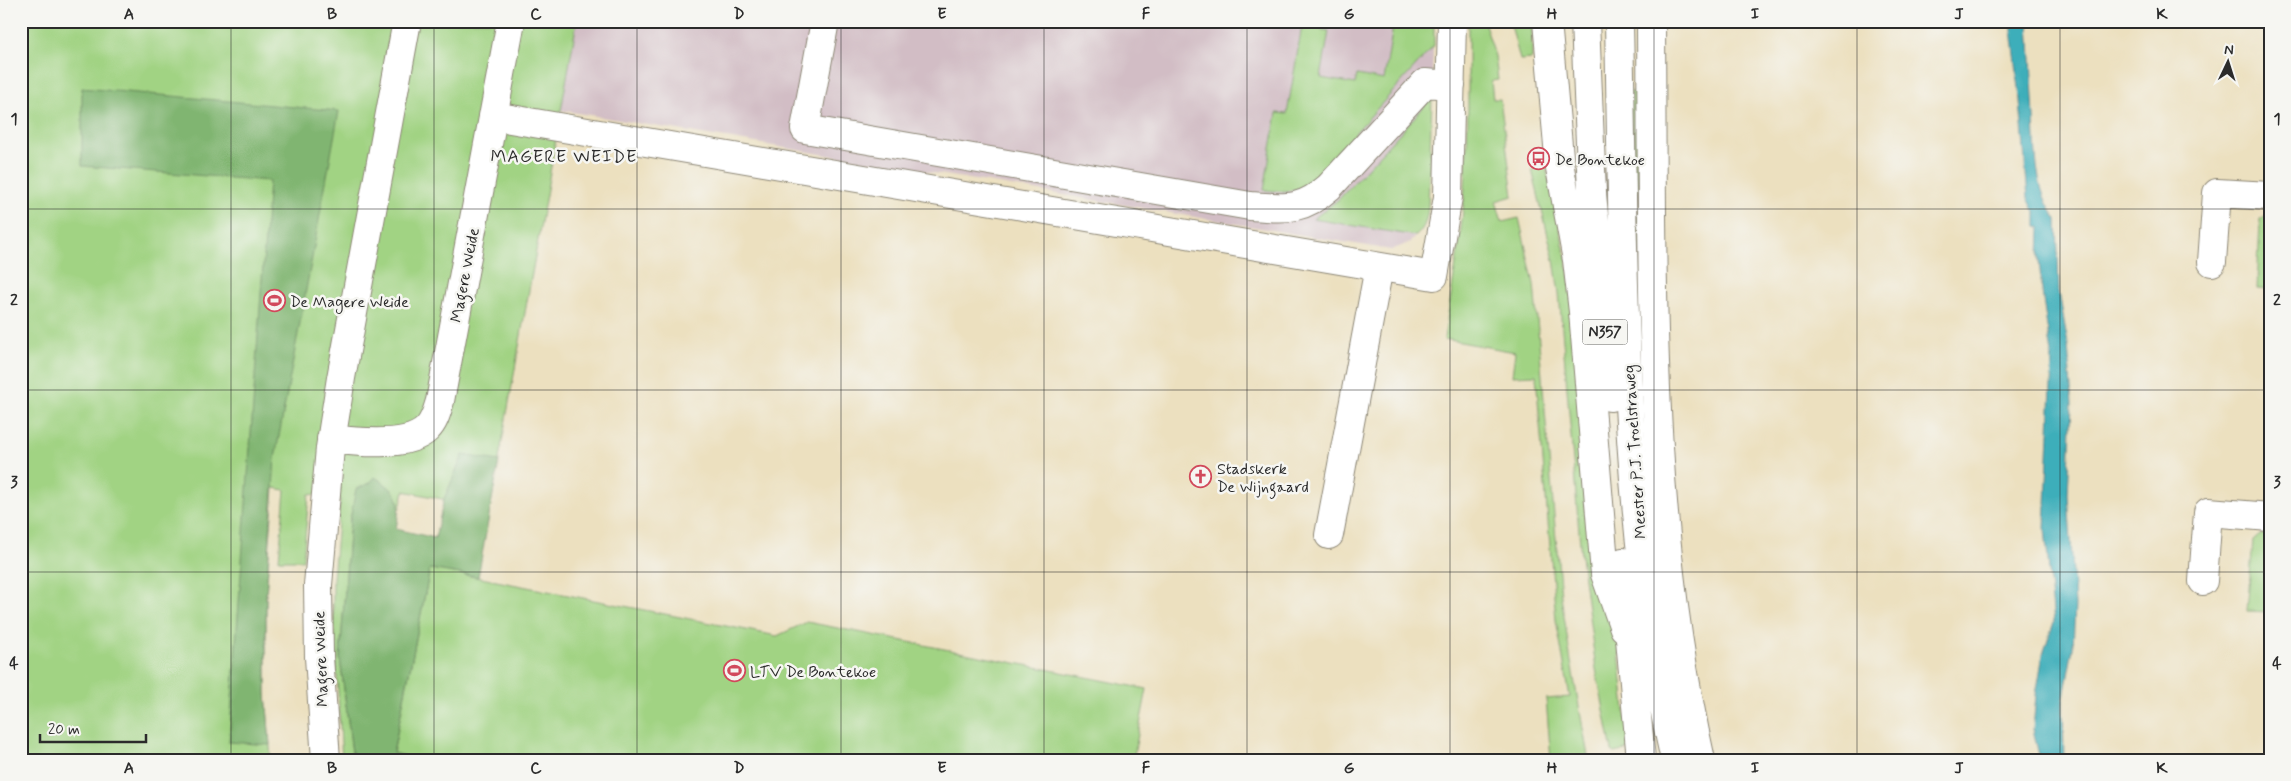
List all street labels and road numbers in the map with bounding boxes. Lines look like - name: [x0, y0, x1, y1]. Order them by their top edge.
- street label: Magere Weide: [446, 226, 486, 325]
- road number: N357: [1582, 320, 1628, 344]
- street label: Meester P.J. Troelstraweg: [1619, 364, 1653, 540]
- street label: Magere Weide: [309, 610, 335, 707]

